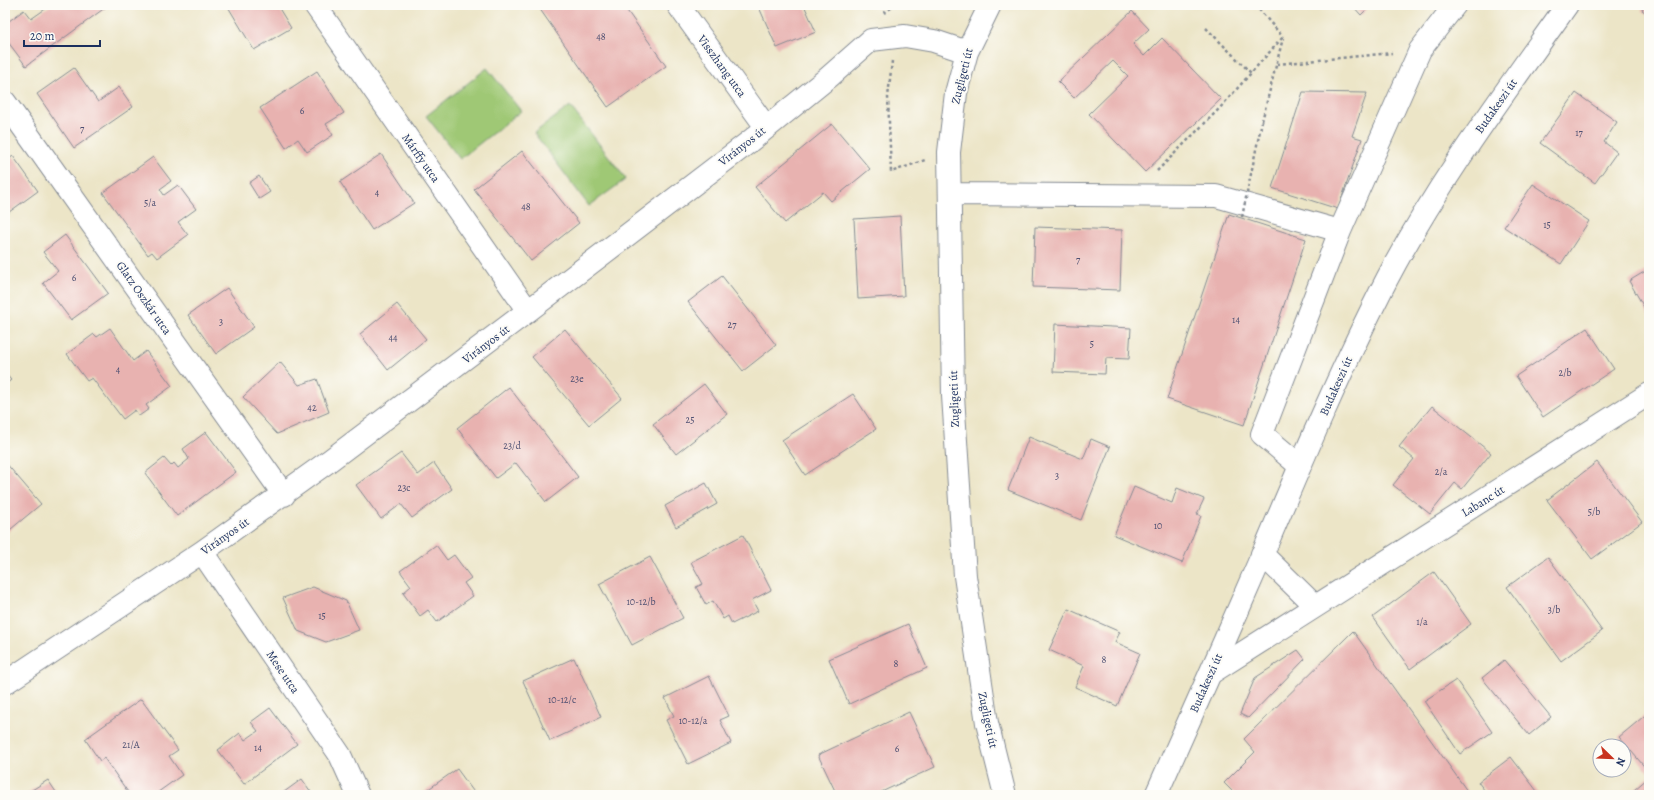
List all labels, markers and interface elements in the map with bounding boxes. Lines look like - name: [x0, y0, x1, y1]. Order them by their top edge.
- scale bar: [24, 22, 100, 48]
- text: 20 m: [30, 28, 54, 44]
- house number: 48: [596, 30, 606, 43]
- street label: Visszhang utca: [693, 31, 750, 101]
- street label: Zugligeti út: [947, 46, 977, 106]
- street label: Budakeszi út: [1471, 75, 1521, 137]
- house number: 6: [300, 104, 305, 117]
- house number: 7: [80, 122, 85, 135]
- street label: Virányos út: [714, 123, 769, 170]
- house number: 17: [1575, 126, 1584, 139]
- street label: Márffy utca: [398, 130, 444, 186]
- house number: 4: [375, 186, 380, 199]
- house number: 5/a: [144, 196, 156, 209]
- house number: 48: [521, 200, 531, 213]
- house number: 15: [1543, 218, 1551, 231]
- house number: 7: [1076, 253, 1081, 266]
- street label: Glatz Oszkár utca: [113, 258, 176, 338]
- house number: 6: [72, 271, 77, 284]
- house number: 14: [1232, 313, 1240, 326]
- house number: 3: [219, 315, 223, 328]
- house number: 27: [728, 318, 737, 331]
- street label: Virányos út: [458, 321, 513, 368]
- house number: 44: [388, 331, 398, 344]
- house number: 5: [1090, 337, 1094, 350]
- street label: Budakeszi út: [1316, 354, 1356, 418]
- house number: 4: [116, 363, 121, 376]
- house number: 2/b: [1558, 366, 1572, 379]
- street label: Zugligeti út: [945, 370, 963, 428]
- house number: 23e: [570, 372, 584, 385]
- house number: 42: [307, 401, 317, 414]
- house number: 25: [685, 413, 695, 426]
- house number: 23/d: [503, 439, 521, 452]
- house number: 2/a: [1435, 465, 1448, 478]
- house number: 3: [1055, 469, 1059, 482]
- house number: 23c: [397, 481, 411, 494]
- street label: Labanc út: [1458, 482, 1508, 520]
- house number: 5/b: [1588, 505, 1600, 518]
- street label: Virányos út: [197, 514, 252, 559]
- house number: 10: [1154, 519, 1162, 532]
- house number: 10-12/b: [626, 595, 656, 608]
- house number: 3/b: [1548, 603, 1560, 616]
- house number: 15: [318, 609, 326, 622]
- house number: 1/a: [1416, 615, 1428, 628]
- street label: Mese utca: [263, 647, 304, 697]
- street label: Budakeszi út: [1186, 651, 1226, 715]
- house number: 8: [1102, 653, 1107, 666]
- house number: 8: [894, 657, 899, 670]
- street label: Zugligeti út: [974, 690, 1002, 750]
- house number: 10-12/c: [548, 693, 576, 706]
- house number: 10-12/a: [679, 714, 708, 727]
- house number: 21/A: [122, 738, 140, 751]
- north arrow: [1592, 738, 1632, 778]
- house number: 14: [254, 741, 262, 754]
- house number: 6: [895, 742, 900, 755]
- text: N: [1612, 755, 1629, 768]

